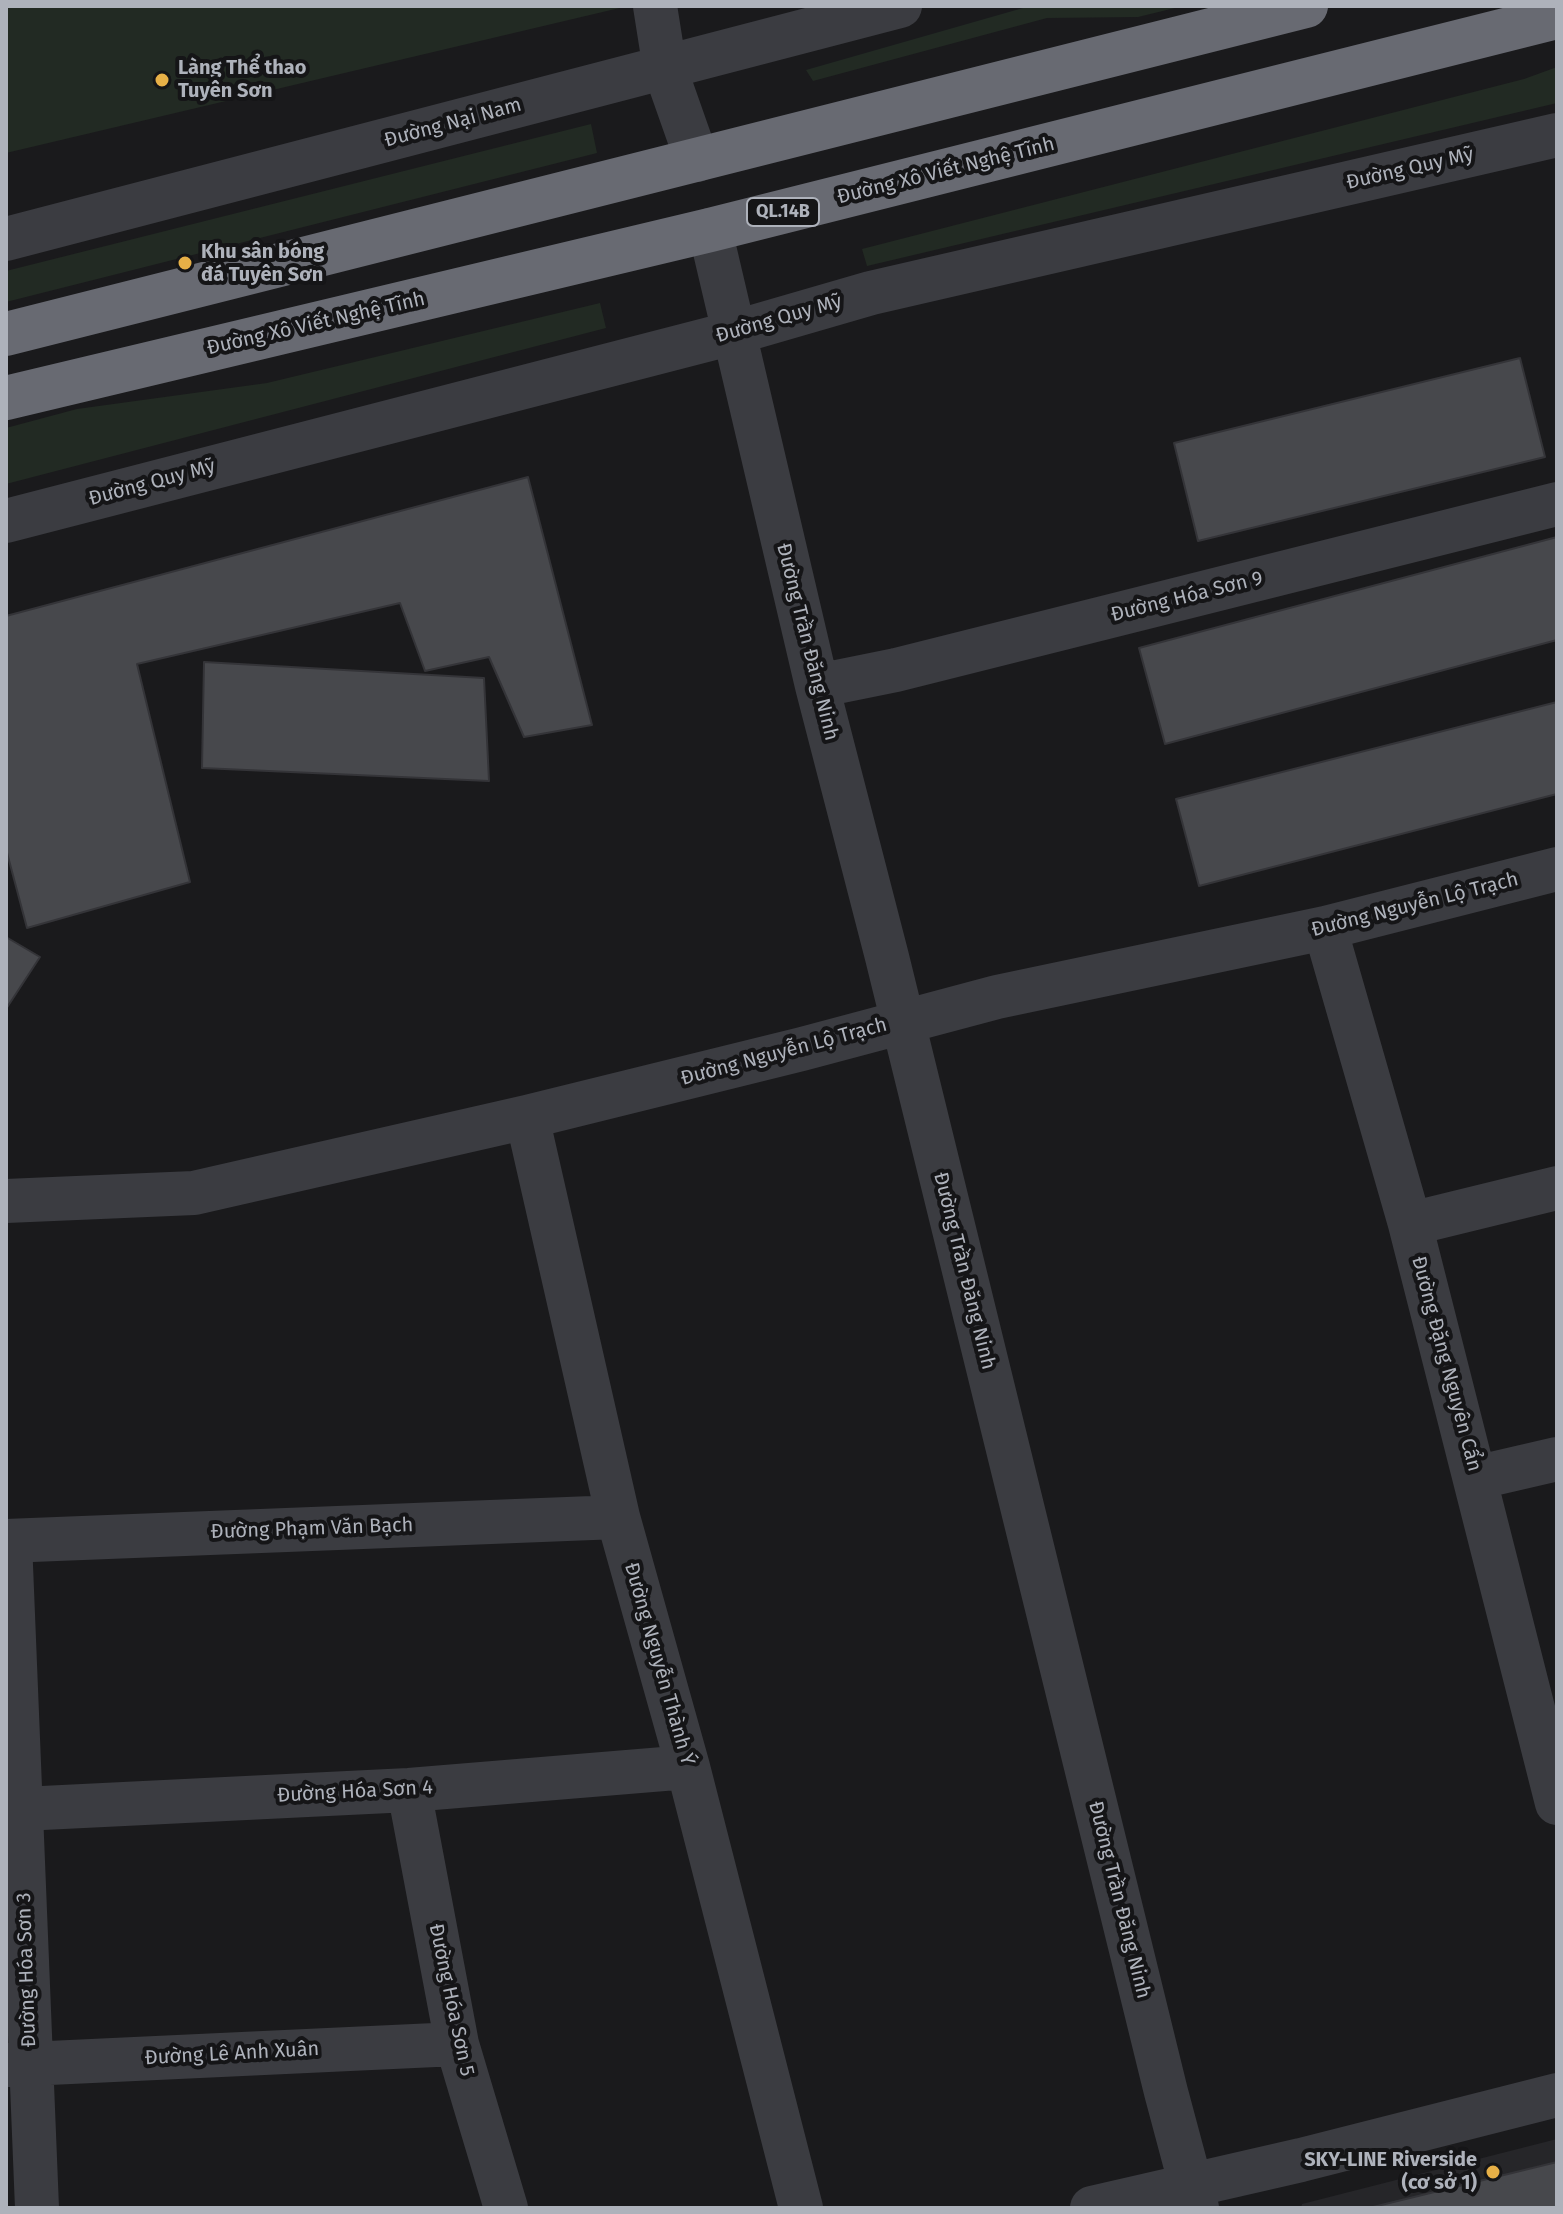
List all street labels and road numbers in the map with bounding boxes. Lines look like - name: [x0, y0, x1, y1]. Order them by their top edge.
- street label: Đường Nại Nam: [382, 93, 524, 153]
- street label: Đường Xô Viết Nghệ Tĩnh: [835, 132, 1057, 210]
- street label: Đường Quy Mỹ: [1344, 143, 1476, 195]
- road number: QL.14B: [747, 198, 819, 226]
- street label: Đường Xô Viết Nghệ Tĩnh: [205, 287, 427, 361]
- street label: Đường Quy Mỹ: [713, 290, 845, 348]
- street label: Đường Quy Mỹ: [86, 455, 218, 511]
- street label: Đường Trần Đăng Ninh: [771, 541, 843, 743]
- street label: Đường Hóa Sơn 9: [1109, 567, 1265, 627]
- street label: Đường Nguyễn Lộ Trạch: [1309, 868, 1521, 942]
- street label: Đường Nguyễn Lộ Trạch: [678, 1013, 890, 1091]
- street label: Đường Trần Đăng Ninh: [928, 1170, 1000, 1372]
- street label: Đường Đặng Nguyên Cẩn: [1406, 1254, 1486, 1474]
- street label: Đường Phạm Văn Bạch: [210, 1513, 414, 1545]
- street label: Đường Nguyễn Thành Ý: [619, 1560, 699, 1768]
- street label: Đường Hóa Sơn 4: [277, 1776, 433, 1808]
- street label: Đường Trần Đăng Ninh: [1083, 1799, 1155, 2001]
- street label: Đường Hóa Sơn 3: [12, 1892, 42, 2048]
- street label: Đường Hóa Sơn 5: [423, 1922, 479, 2078]
- street label: Đường Lê Anh Xuân: [144, 2037, 320, 2071]

